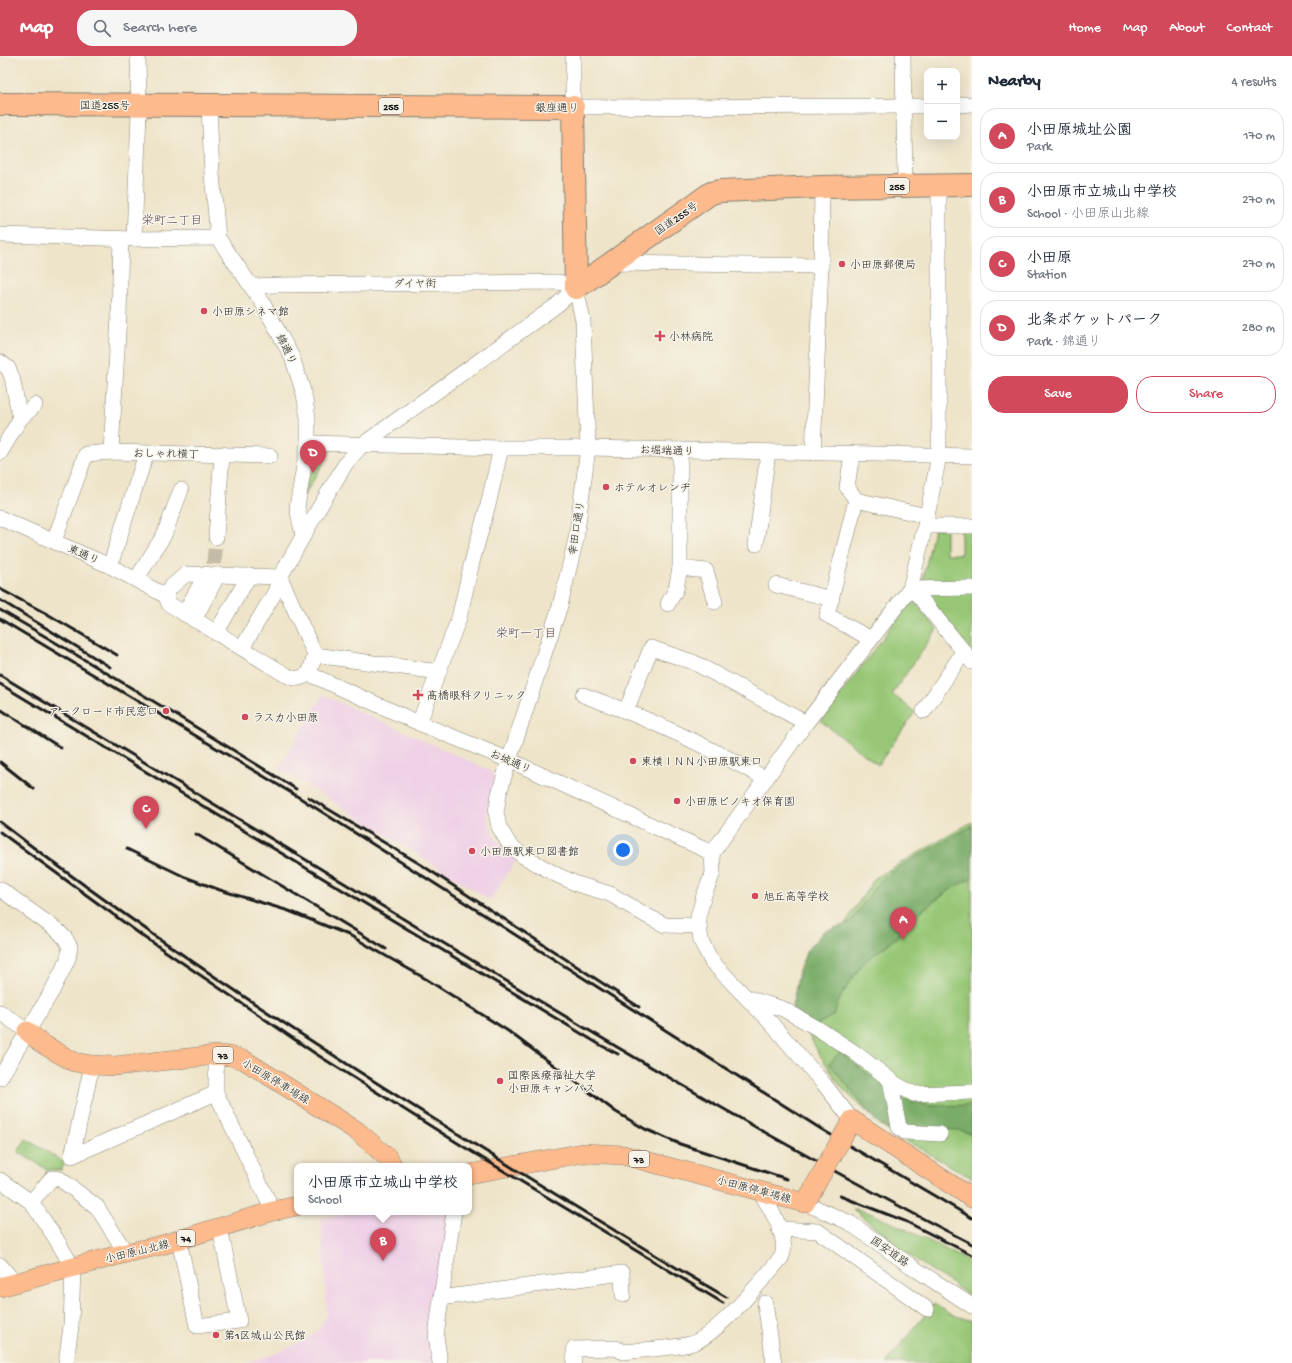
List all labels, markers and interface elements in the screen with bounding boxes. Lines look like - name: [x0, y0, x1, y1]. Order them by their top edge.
- search box: [77, 10, 357, 46]
- text: Map: [20, 17, 53, 40]
- icon: search: [91, 17, 113, 39]
- text: Search here: [123, 19, 197, 37]
- text: Home: [1069, 20, 1101, 37]
- text: Map: [1123, 20, 1147, 37]
- text: About: [1169, 20, 1205, 37]
- text: Contact: [1227, 20, 1272, 37]
- map controls: [924, 68, 960, 140]
- button: +: [924, 68, 960, 104]
- text: Nearby: [988, 72, 1041, 92]
- text: 4 results: [1232, 75, 1276, 90]
- road number: 255: [379, 98, 403, 114]
- street label: 国道255号: [80, 100, 130, 113]
- street label: 銀座通り: [535, 102, 579, 115]
- button: −: [924, 104, 960, 140]
- text: 小田原城址公園: [1027, 122, 1132, 140]
- text: A: [998, 129, 1006, 144]
- text: 170 m: [1243, 129, 1275, 144]
- text: Park: [1027, 140, 1052, 155]
- road number: 255: [885, 178, 909, 194]
- text: 小田原市立城山中学校: [1027, 184, 1177, 202]
- text: B: [999, 193, 1005, 208]
- text: 270 m: [1242, 193, 1275, 208]
- street label: 国道255号: [653, 200, 701, 239]
- text: School · 小田原山北線: [1027, 207, 1149, 222]
- district label: 栄町二丁目: [142, 214, 202, 229]
- text: 小田原: [1027, 250, 1072, 268]
- text: C: [998, 257, 1006, 272]
- text: 270 m: [1242, 257, 1275, 272]
- marker: 小田原郵便局: [837, 259, 847, 269]
- place label: 小田原郵便局: [850, 259, 916, 272]
- text: Station: [1027, 268, 1067, 283]
- street label: ダイヤ街: [393, 278, 437, 291]
- marker: 小田原シネマ館: [199, 306, 209, 316]
- place label: 小田原シネマ館: [212, 306, 289, 319]
- text: 北条ポケットパーク: [1027, 312, 1162, 330]
- text: D: [998, 321, 1006, 336]
- text: 280 m: [1242, 321, 1275, 336]
- marker: 小林病院: [654, 330, 666, 342]
- place label: 小林病院: [669, 331, 713, 344]
- street label: 錦通り: [273, 332, 299, 367]
- text: Park · 錦通り: [1027, 335, 1101, 350]
- button: Save: [988, 376, 1128, 413]
- button: Share: [1136, 376, 1276, 413]
- pin: D: [300, 440, 326, 473]
- street label: お堀端通り: [639, 444, 695, 459]
- street label: おしゃれ横丁: [133, 447, 199, 462]
- marker: ホテルオレンヂ: [601, 482, 611, 492]
- place label: ホテルオレンヂ: [614, 483, 691, 495]
- street label: 幸田口通り: [567, 500, 588, 556]
- street label: 東通り: [66, 543, 101, 568]
- district label: 栄町一丁目: [496, 627, 556, 642]
- marker: 髙橋眼科クリニック: [412, 689, 424, 701]
- place label: 髙橋眼科クリニック: [427, 690, 526, 703]
- place label: アークロード市民窓口: [48, 706, 158, 719]
- marker: アークロード市民窓口: [161, 706, 171, 716]
- marker: ラスカ小田原: [240, 712, 250, 722]
- place label: ラスカ小田原: [253, 712, 319, 725]
- street label: お城通り: [488, 748, 533, 777]
- marker: 東横ＩＮＮ小田原駅東口: [628, 756, 638, 766]
- place label: 東横ＩＮＮ小田原駅東口: [641, 756, 762, 769]
- pin: C: [133, 796, 159, 829]
- marker: 小田原ピノキオ保育園: [672, 796, 682, 806]
- place label: 小田原ピノキオ保育園: [685, 796, 795, 809]
- your location: [613, 840, 633, 860]
- marker: 小田原駅東口図書館: [467, 846, 477, 856]
- place label: 小田原駅東口図書館: [480, 846, 579, 859]
- marker: 旭丘高等学校: [750, 891, 760, 901]
- place label: 旭丘高等学校: [763, 891, 829, 904]
- pin: A: [890, 907, 916, 940]
- road number: 73: [213, 1047, 233, 1063]
- street label: 小田原停車場線: [239, 1057, 312, 1108]
- place label: 国際医療福祉大学 小田原キャンパス: [508, 1069, 596, 1096]
- marker: 国際医療福祉大学 小田原キャンパス: [495, 1076, 505, 1086]
- road number: 73: [629, 1151, 649, 1167]
- popup: [294, 1163, 472, 1215]
- street label: 小田原停車場線: [715, 1174, 792, 1207]
- text: 小田原市立城山中学校: [308, 1175, 458, 1193]
- text: School: [308, 1193, 342, 1208]
- pin: B: [370, 1228, 396, 1261]
- road number: 74: [177, 1230, 195, 1246]
- street label: 国安道路: [867, 1234, 911, 1270]
- street label: 小田原山北線: [104, 1238, 171, 1267]
- marker: 第1区城山公民館: [211, 1330, 221, 1340]
- place label: 第1区城山公民館: [224, 1330, 305, 1343]

